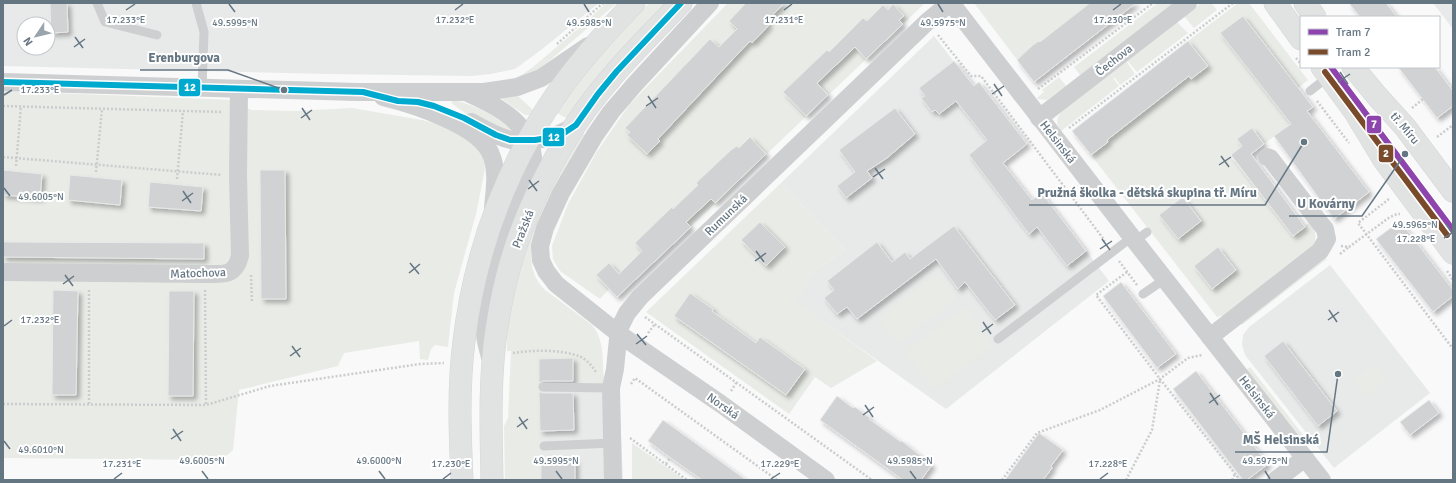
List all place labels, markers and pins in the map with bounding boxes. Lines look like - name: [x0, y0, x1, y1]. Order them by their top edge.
- callout: Erenburgova: [140, 45, 228, 70]
- callout: Pružná školka - dětská skupina tř. Míru: [1029, 180, 1265, 205]
- callout: U Kovárny: [1289, 191, 1362, 216]
- callout: MŠ Helsinská: [1235, 427, 1327, 452]

